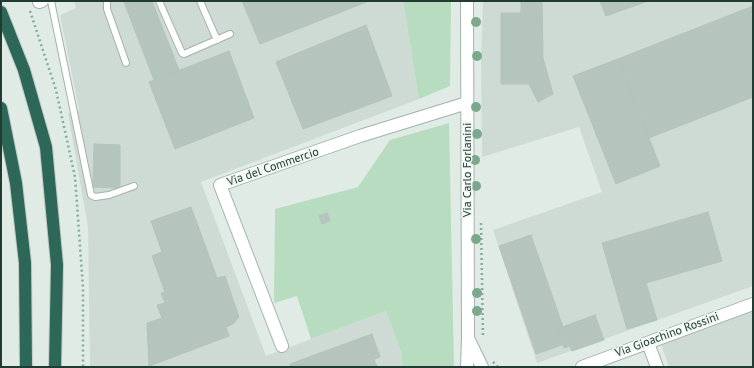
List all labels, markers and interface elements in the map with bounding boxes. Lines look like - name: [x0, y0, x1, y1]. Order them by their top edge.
- street label: Via Carlo Forlanini: [461, 123, 475, 217]
- street label: Via del Commercio: [225, 145, 321, 189]
- street label: Via Gioachino Rossini: [613, 309, 721, 361]

